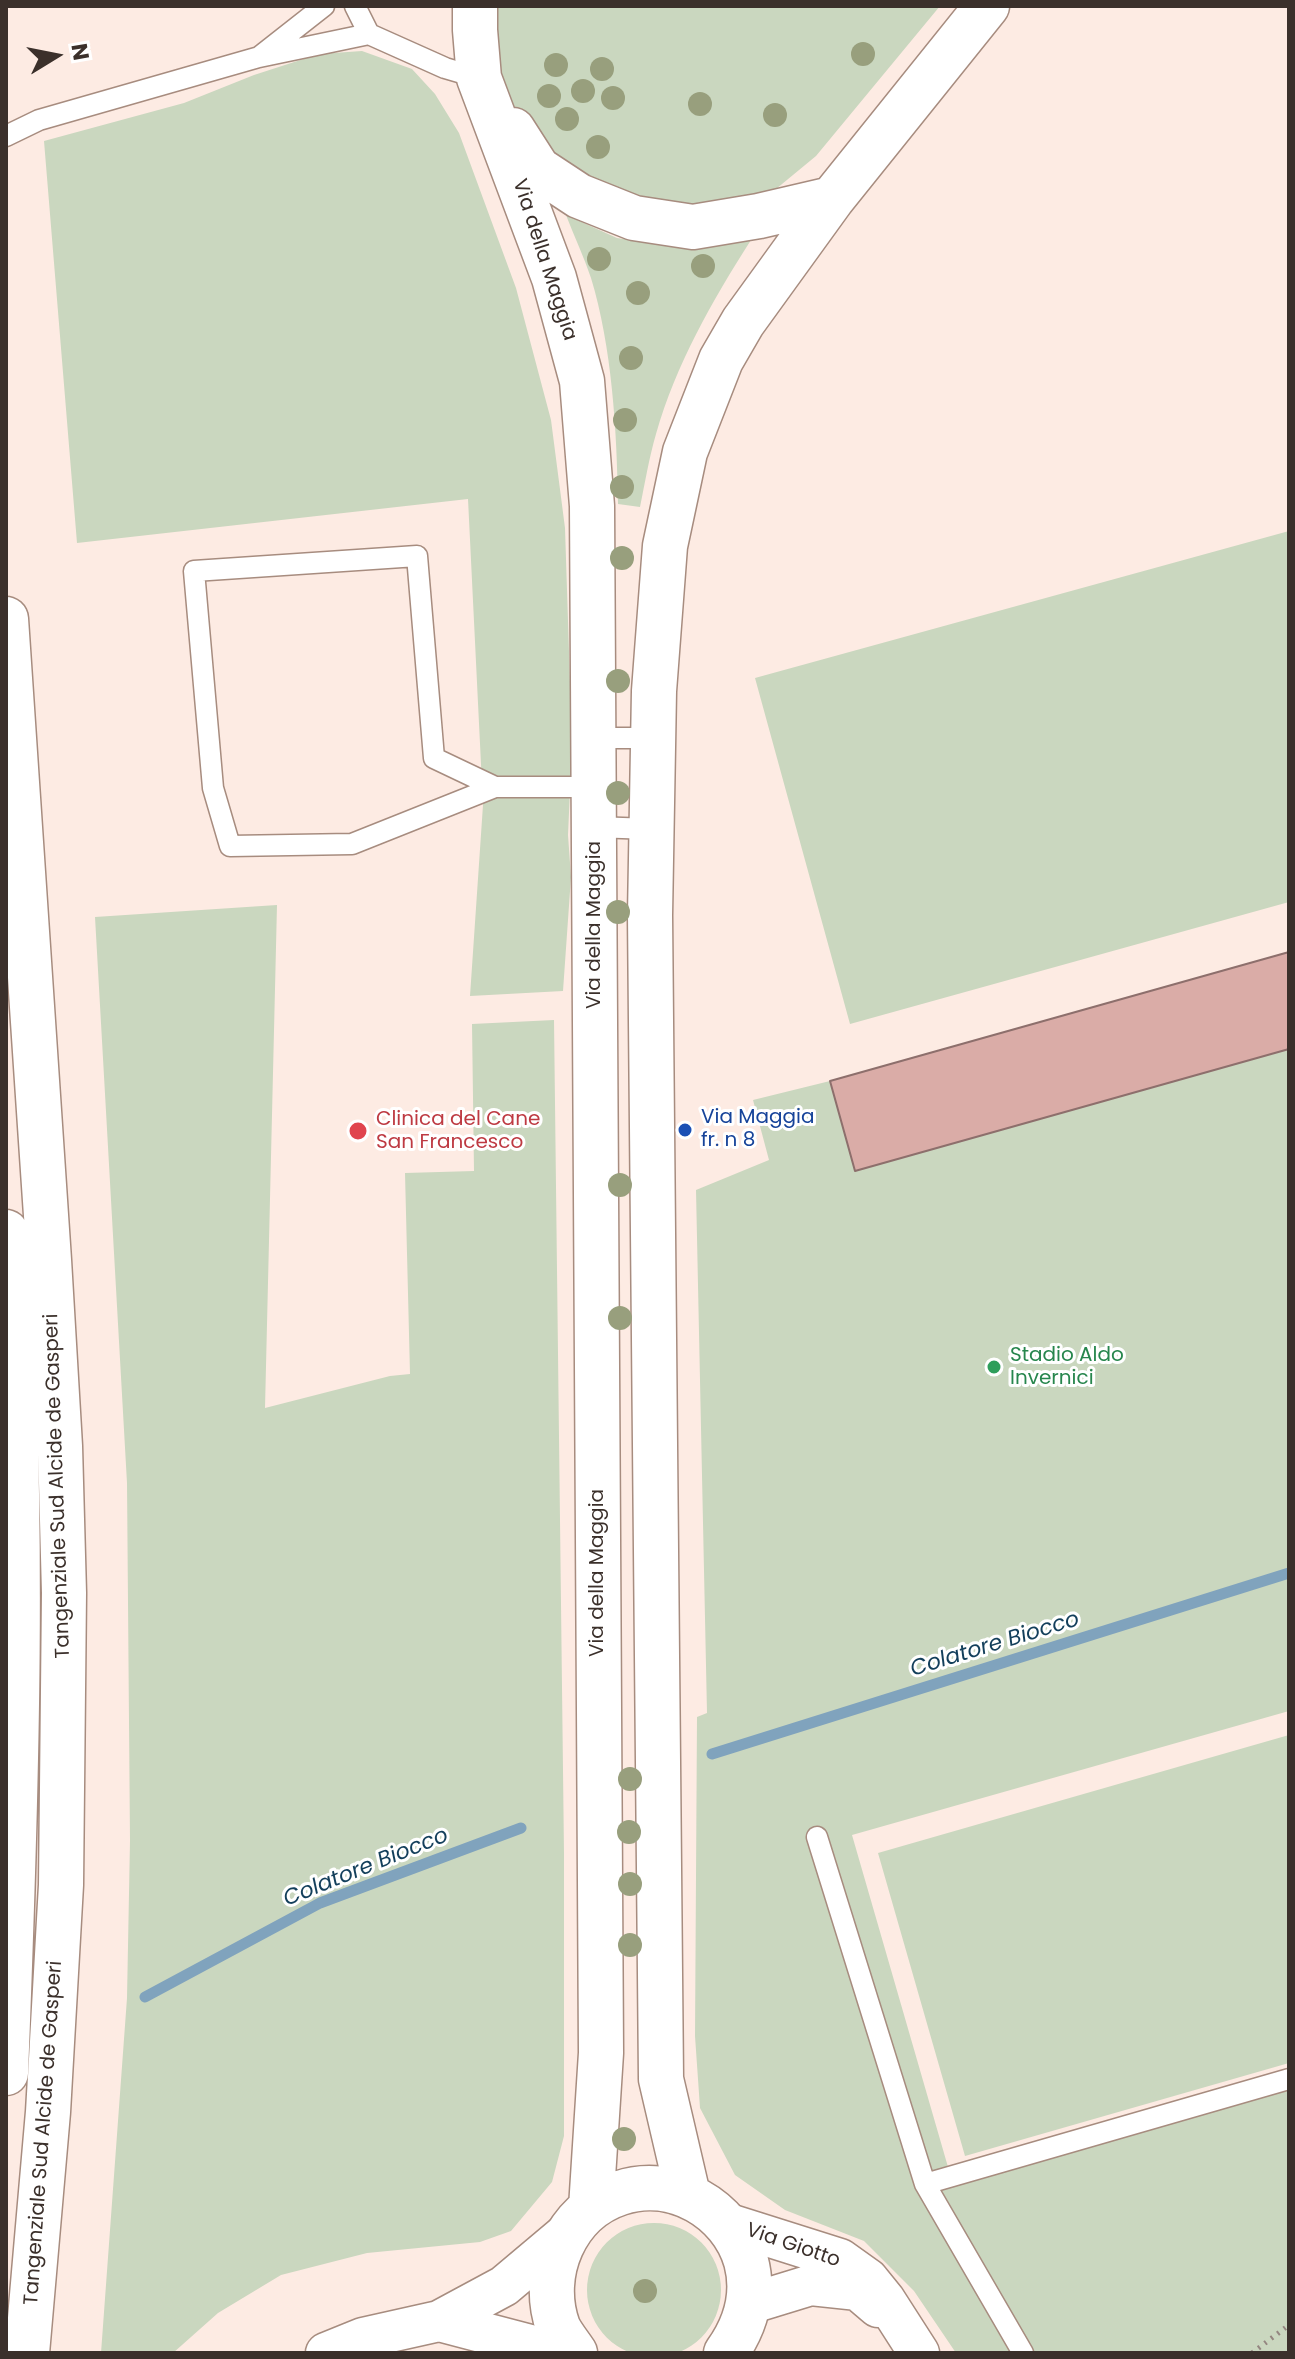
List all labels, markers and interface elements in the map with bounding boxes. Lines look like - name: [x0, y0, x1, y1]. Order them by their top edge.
- north arrow: [16, 16, 96, 96]
- text: N: [63, 41, 97, 63]
- street label: Via della Maggia: [507, 176, 581, 344]
- street label: Via della Maggia: [583, 841, 607, 1009]
- place label: Via Maggia fr. n 8: [701, 1106, 815, 1153]
- place label: Clinica del Cane San Francesco: [376, 1108, 540, 1155]
- marker: Clinica del Cane San Francesco: [347, 1120, 369, 1142]
- marker: Via Maggia fr. n 8: [676, 1121, 694, 1139]
- street label: Tangenziale Sud Alcide de Gasperi: [40, 1313, 76, 1659]
- place label: Stadio Aldo Invernici: [1010, 1344, 1124, 1391]
- marker: Stadio Aldo Invernici: [985, 1358, 1003, 1376]
- street label: Via della Maggia: [586, 1489, 610, 1657]
- water label: Colatore Biocco: [907, 1607, 1083, 1683]
- water label: Colatore Biocco: [280, 1823, 452, 1913]
- street label: Tangenziale Sud Alcide de Gasperi: [20, 1960, 68, 2306]
- street label: Via Giotto: [743, 2219, 843, 2273]

